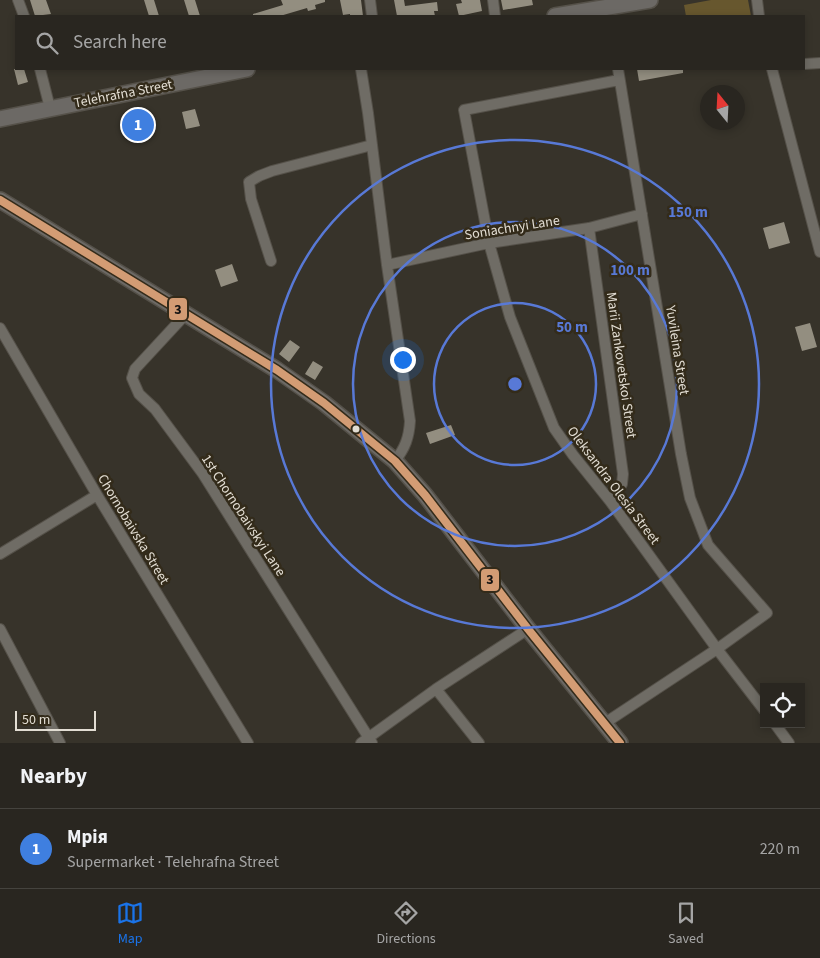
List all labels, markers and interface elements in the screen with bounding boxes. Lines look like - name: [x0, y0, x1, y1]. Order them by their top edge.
- search box: [15, 15, 805, 70]
- icon: search: [33, 29, 61, 57]
- text: Search here: [73, 29, 167, 56]
- street label: Telehrafna Street: [72, 75, 174, 113]
- north arrow: [700, 85, 745, 130]
- pin: 1: [122, 106, 154, 144]
- text: 150 m: [668, 202, 708, 223]
- street label: Soniachnyi Lane: [463, 211, 561, 245]
- text: 100 m: [610, 260, 650, 281]
- street label: Marii Zankovetskoi Street: [601, 291, 641, 440]
- line badge: 3: [168, 297, 188, 321]
- text: 3: [174, 300, 182, 320]
- street label: Yuvileina Street: [660, 303, 694, 397]
- text: 50 m: [556, 317, 588, 338]
- your location: [390, 347, 416, 373]
- centre of rings: [506, 375, 524, 393]
- street label: Oleksandra Olesia Street: [562, 422, 665, 549]
- unlabelled marker: [351, 424, 361, 434]
- street label: 1st Chornobaivskyi Lane: [196, 451, 290, 581]
- street label: Chornobaivska Street: [92, 471, 174, 589]
- line badge: 3: [480, 568, 500, 592]
- text: 3: [486, 570, 494, 590]
- map controls: [760, 683, 805, 728]
- button: locate: [760, 683, 805, 728]
- scale bar: [15, 708, 96, 731]
- text: 50 m: [22, 710, 50, 730]
- text: Nearby: [20, 761, 87, 791]
- text: Мрія: [67, 824, 108, 851]
- text: 1: [32, 838, 40, 860]
- text: 220 m: [760, 838, 800, 860]
- text: Supermarket · Telehrafna Street: [67, 851, 279, 873]
- tab: Map: [116, 899, 144, 949]
- tab: Directions: [376, 899, 436, 949]
- tab: Saved: [668, 899, 704, 949]

